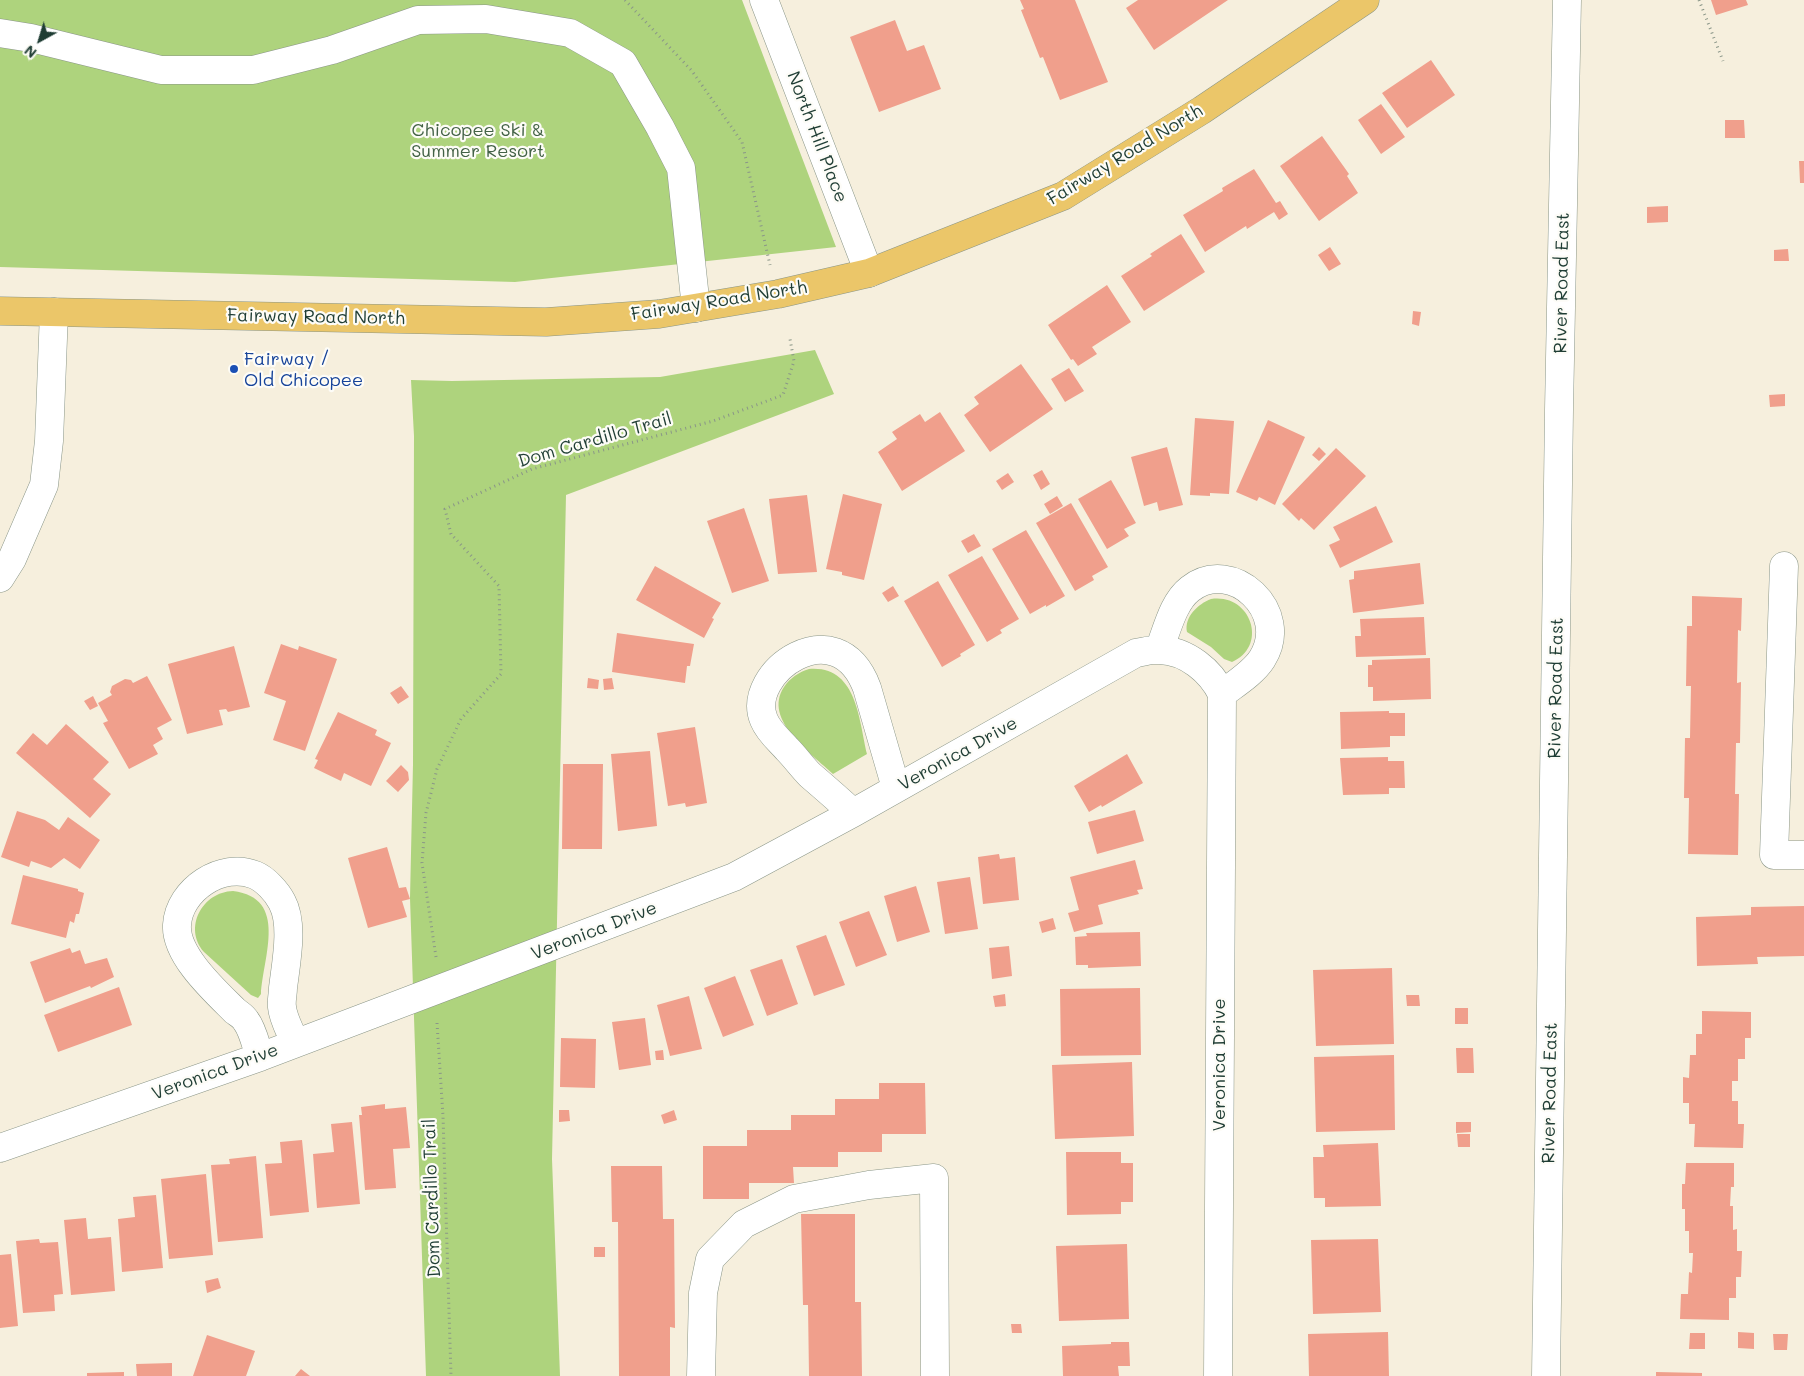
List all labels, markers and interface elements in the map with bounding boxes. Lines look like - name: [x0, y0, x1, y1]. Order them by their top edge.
- north arrow: [15, 15, 65, 65]
- text: N: [20, 41, 40, 63]
- street label: North Hill Place: [782, 69, 852, 205]
- street label: Fairway Road North: [1043, 100, 1207, 210]
- park label: Chicopee Ski & Summer Resort: [411, 119, 545, 162]
- street label: River Road East: [1550, 212, 1574, 354]
- street label: Fairway Road North: [629, 276, 809, 326]
- street label: Fairway Road North: [227, 305, 405, 329]
- place label: Fairway / Old Chicopee: [244, 348, 363, 390]
- marker: Fairway / Old Chicopee: [228, 363, 240, 375]
- street label: Dom Cardillo Trail: [516, 408, 674, 472]
- street label: River Road East: [1544, 617, 1568, 759]
- street label: Veronica Drive: [895, 712, 1021, 796]
- street label: Veronica Drive: [528, 897, 660, 965]
- street label: Veronica Drive: [1208, 998, 1230, 1132]
- street label: River Road East: [1538, 1022, 1562, 1164]
- street label: Veronica Drive: [149, 1039, 281, 1105]
- street label: Dom Cardillo Trail: [418, 1118, 446, 1278]

